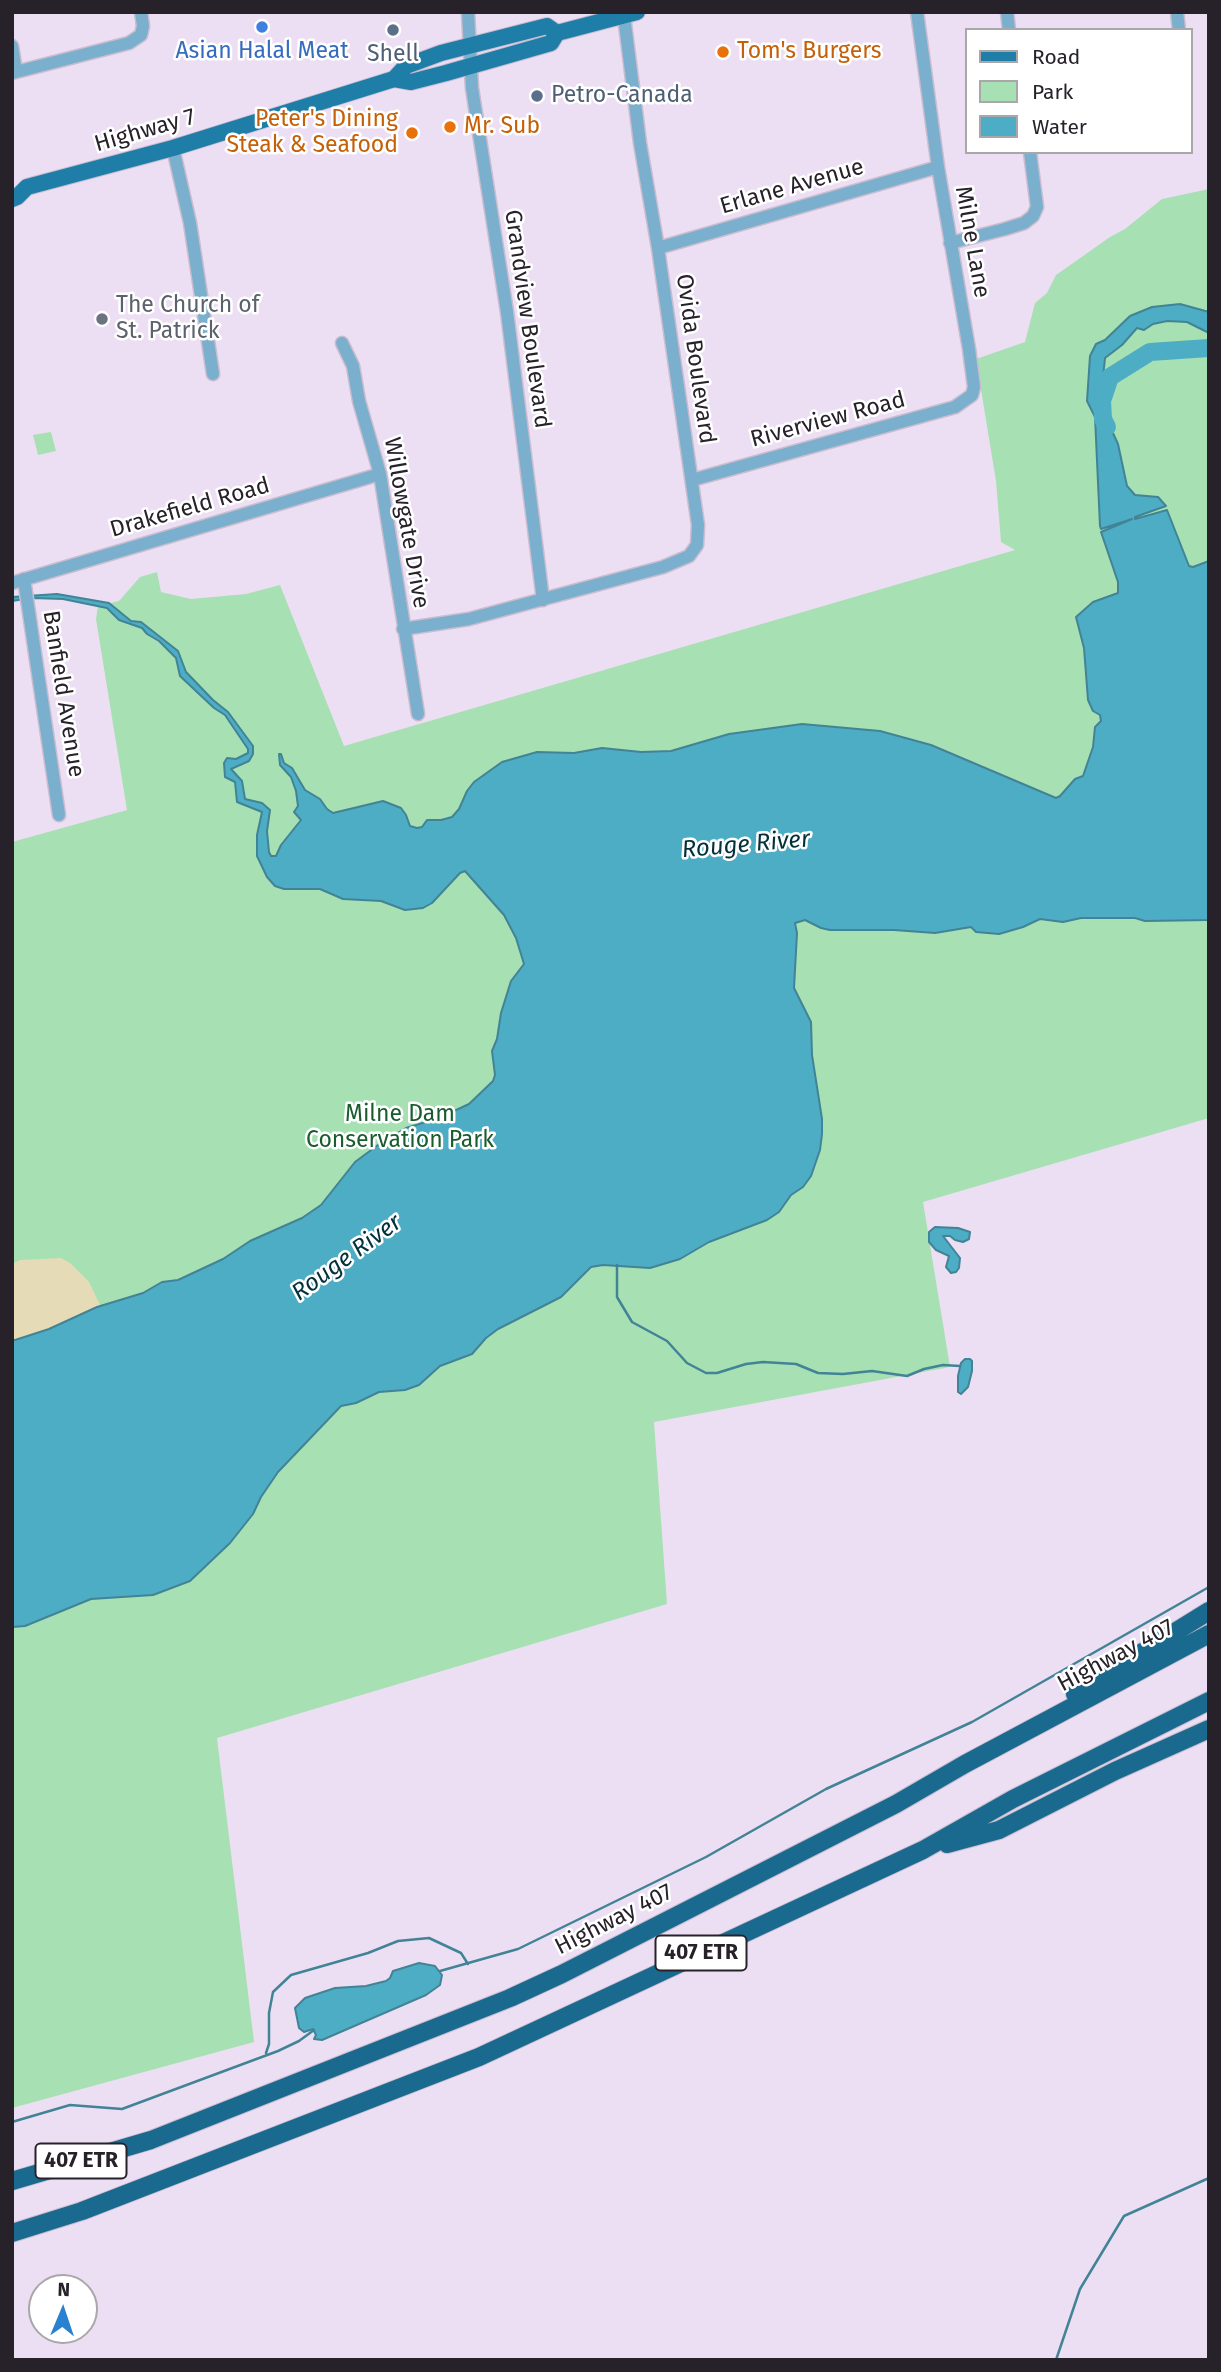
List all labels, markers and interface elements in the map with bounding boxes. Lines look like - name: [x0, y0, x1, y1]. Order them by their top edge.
- marker: Asian Halal Meat: [254, 19, 270, 35]
- marker: Shell: [385, 22, 401, 38]
- legend: [965, 28, 1193, 154]
- place label: Asian Halal Meat: [175, 38, 349, 66]
- place label: Tom's Burgers: [737, 38, 881, 66]
- place label: Shell: [367, 41, 419, 69]
- marker: Tom's Burgers: [715, 44, 731, 60]
- text: Road: [1032, 44, 1080, 70]
- text: Park: [1032, 79, 1073, 105]
- place label: Petro-Canada: [551, 82, 693, 110]
- marker: Petro-Canada: [529, 88, 545, 104]
- street label: Highway 7: [91, 103, 199, 159]
- place label: Peter's Dining Steak & Seafood: [227, 106, 398, 160]
- place label: Mr. Sub: [464, 113, 540, 141]
- text: Water: [1032, 114, 1087, 140]
- marker: Mr. Sub: [442, 119, 458, 135]
- marker: Peter's Dining Steak & Seafood: [404, 125, 420, 141]
- street label: Erlane Avenue: [717, 153, 867, 221]
- street label: Milne Lane: [949, 184, 995, 300]
- street label: Grandview Boulevard: [498, 208, 556, 430]
- street label: Ovida Boulevard: [669, 272, 721, 446]
- place label: The Church of St. Patrick: [116, 292, 259, 346]
- marker: The Church of St. Patrick: [94, 311, 110, 327]
- street label: Riverview Road: [748, 386, 908, 454]
- street label: Willowgate Drive: [377, 435, 435, 611]
- street label: Drakefield Road: [107, 472, 273, 544]
- street label: Banfield Avenue: [36, 609, 90, 779]
- water label: Rouge River: [681, 825, 811, 865]
- park label: Milne Dam Conservation Park: [306, 1101, 494, 1155]
- water label: Rouge River: [287, 1209, 407, 1307]
- street label: Highway 407: [1053, 1614, 1179, 1698]
- street label: Highway 407: [551, 1879, 677, 1961]
- road number: 407 ETR: [656, 1936, 746, 1970]
- road number: 407 ETR: [36, 2144, 126, 2178]
- north arrow: [28, 2274, 98, 2344]
- text: N: [57, 2278, 70, 2301]

